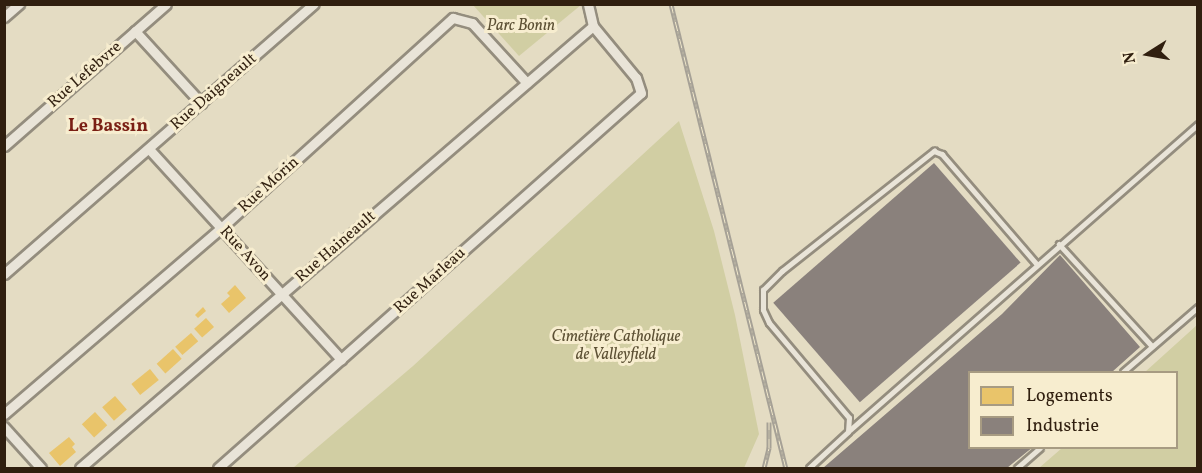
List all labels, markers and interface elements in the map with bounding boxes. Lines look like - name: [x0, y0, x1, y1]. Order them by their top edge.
- park label: Parc Bonin: [487, 16, 555, 36]
- north arrow: [1118, 24, 1178, 84]
- street label: Rue Lefebvre: [44, 38, 126, 112]
- street label: Rue Daigneault: [167, 49, 261, 135]
- text: N: [1118, 50, 1142, 65]
- district label: Le Bassin: [68, 116, 148, 138]
- street label: Rue Morin: [235, 153, 303, 217]
- street label: Rue Haineault: [292, 207, 380, 287]
- street label: Rue Avon: [215, 223, 275, 285]
- street label: Rue Marleau: [390, 244, 470, 318]
- park label: Cimetière Catholique de Valleyfield: [552, 327, 680, 365]
- legend: [968, 371, 1178, 449]
- text: Logements: [1026, 384, 1113, 409]
- text: Industrie: [1026, 414, 1099, 439]

